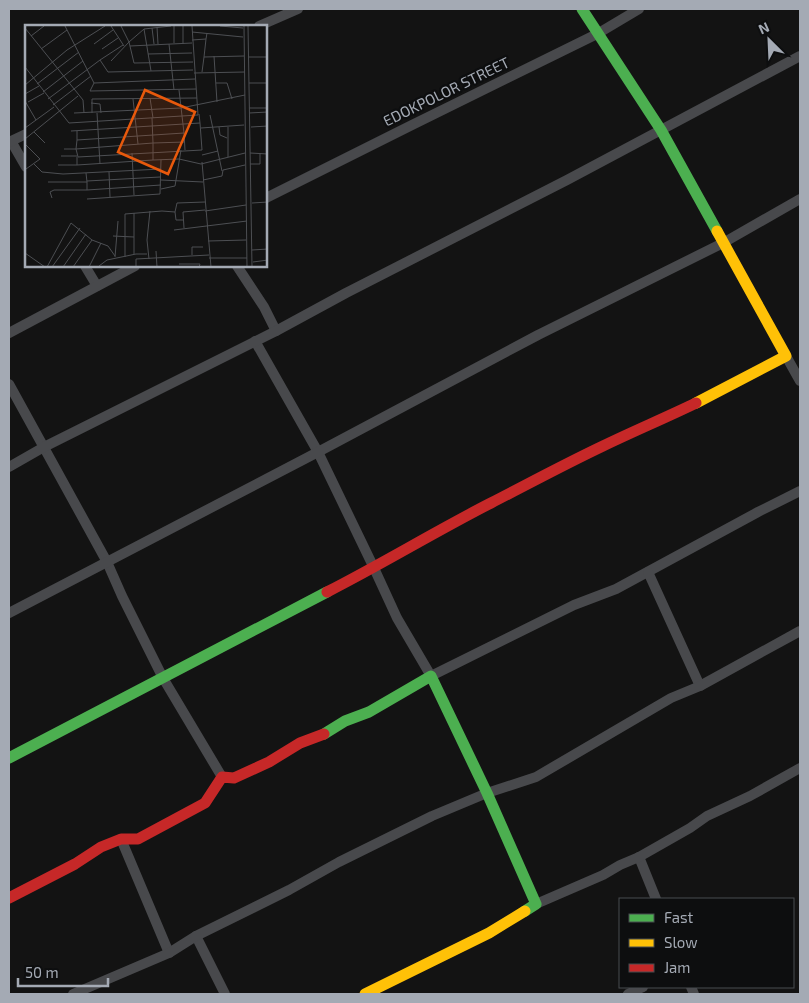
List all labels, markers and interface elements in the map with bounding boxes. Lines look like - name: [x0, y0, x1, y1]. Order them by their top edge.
- north arrow: [744, 15, 794, 65]
- text: N: [755, 18, 772, 37]
- inset map: [25, 25, 268, 268]
- street label: EDOKPOLOR STREET: [380, 53, 512, 129]
- legend: [619, 898, 794, 988]
- text: Fast: [664, 908, 694, 926]
- text: Slow: [664, 933, 698, 951]
- scale bar: [18, 956, 108, 988]
- text: Jam: [664, 958, 690, 976]
- text: 50 m: [25, 963, 59, 981]

